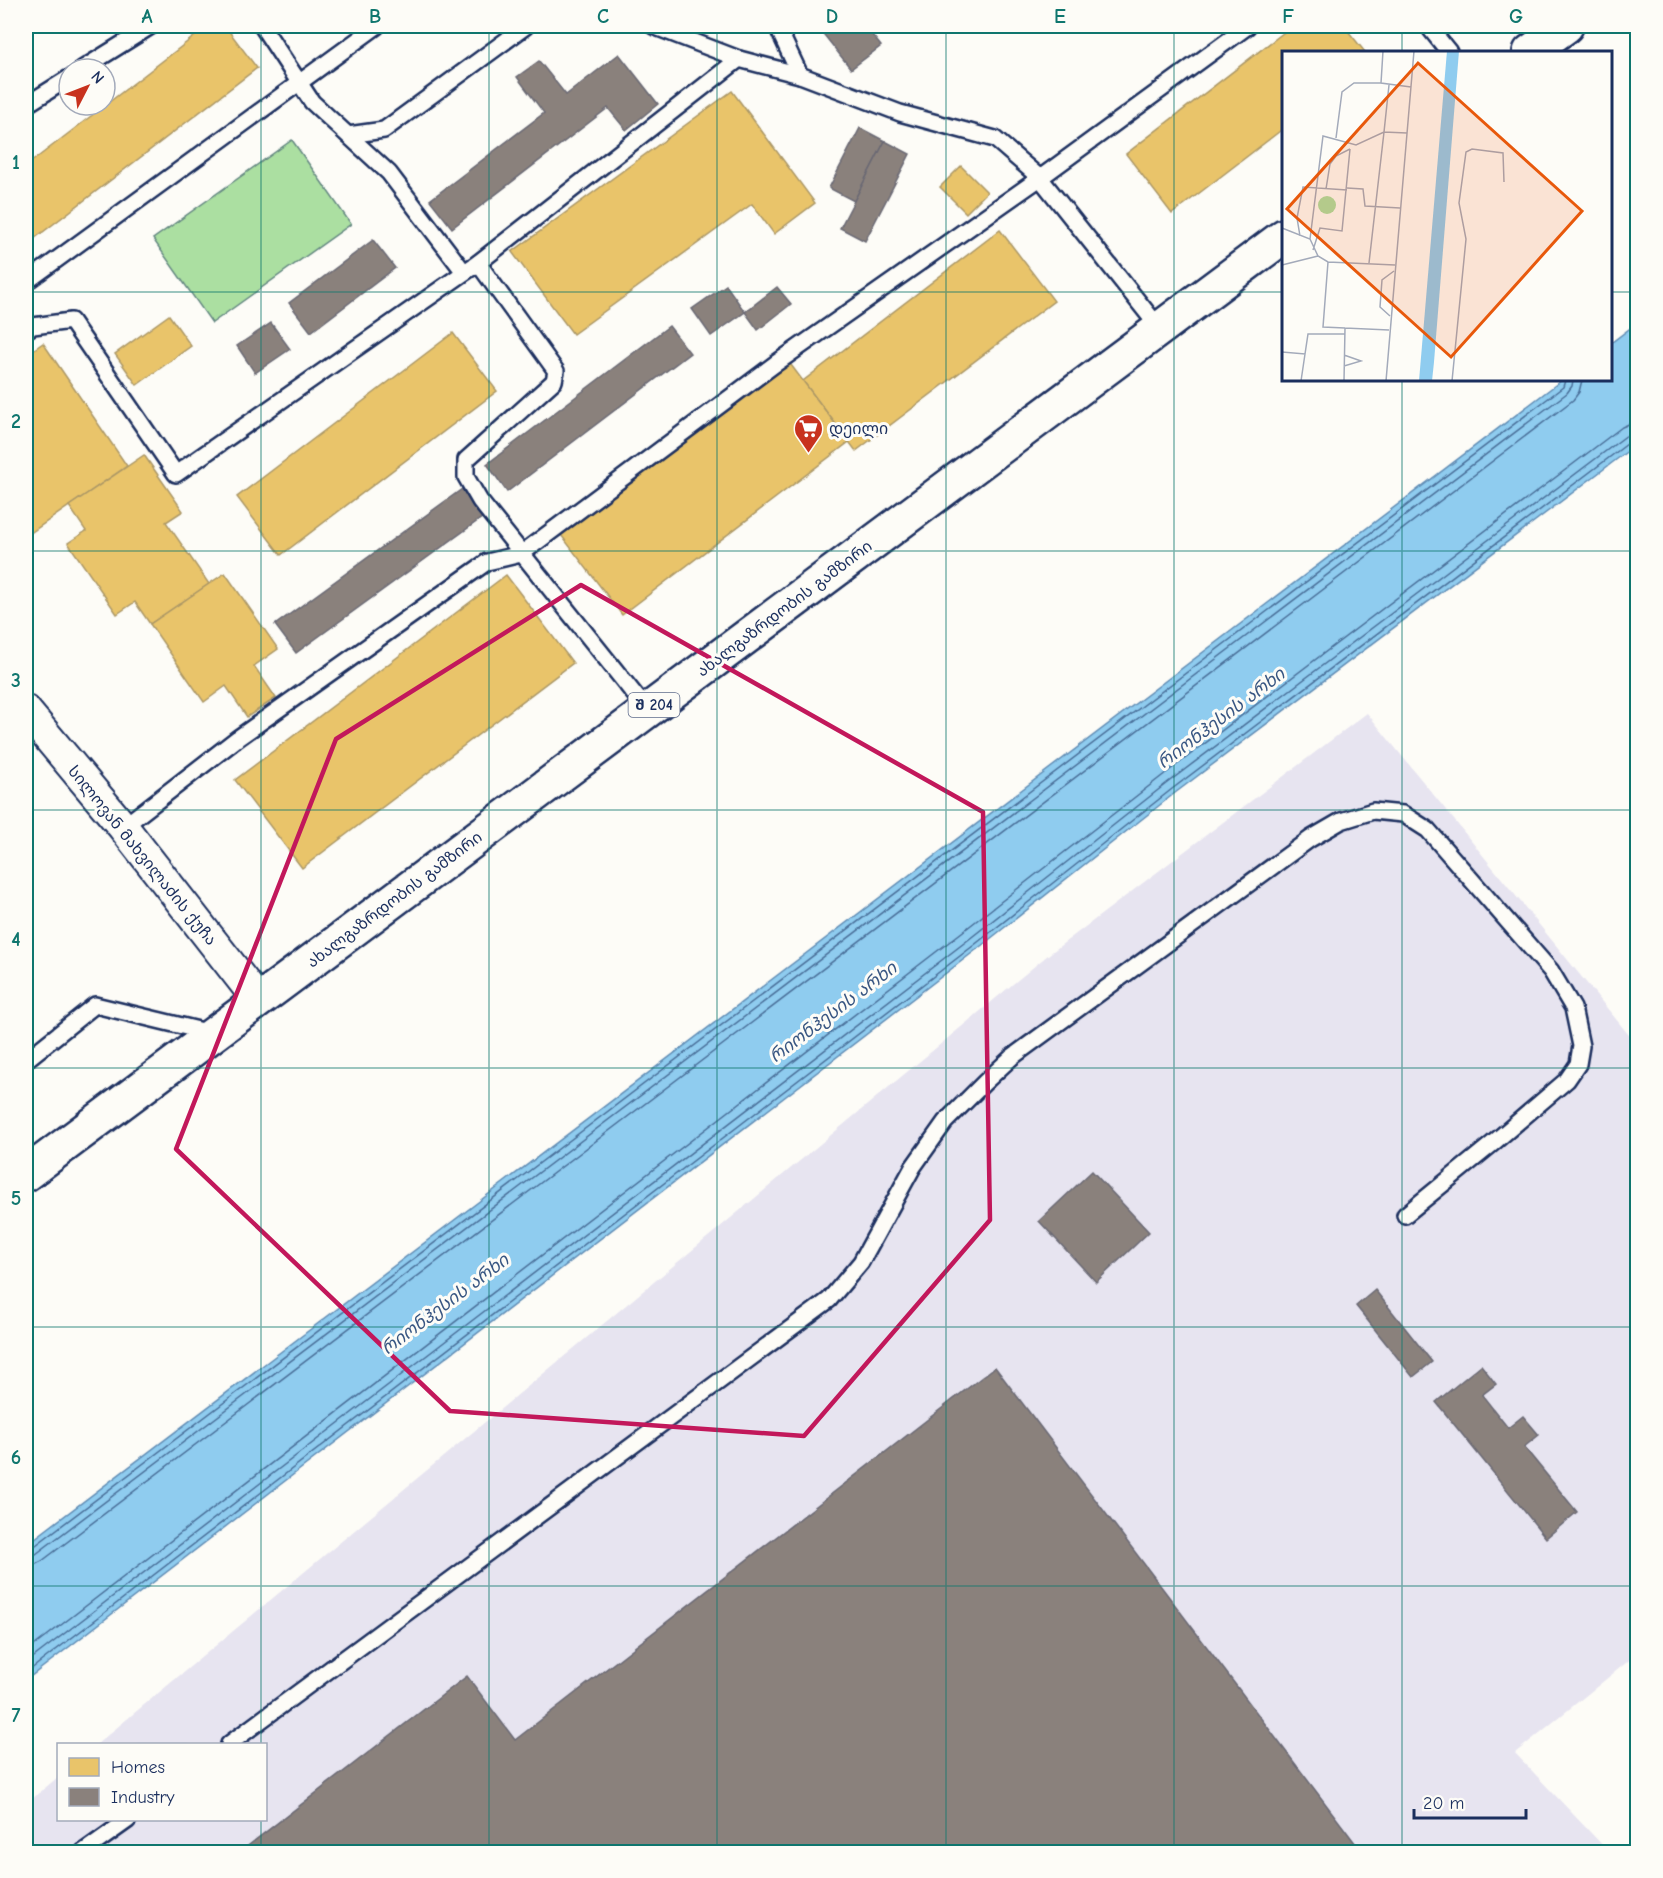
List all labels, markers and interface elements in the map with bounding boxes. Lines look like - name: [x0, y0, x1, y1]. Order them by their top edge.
- text: A: [141, 5, 153, 28]
- text: B: [369, 5, 381, 28]
- text: C: [597, 5, 609, 28]
- text: D: [826, 5, 838, 28]
- text: E: [1054, 5, 1066, 28]
- text: F: [1282, 5, 1294, 28]
- text: G: [1509, 5, 1523, 28]
- inset map: [1282, 51, 1612, 381]
- north arrow: [57, 57, 117, 117]
- text: N: [87, 68, 108, 88]
- text: 1: [12, 151, 20, 174]
- text: 2: [11, 410, 21, 433]
- supermarket icon: დეილი: [792, 412, 824, 454]
- place label: დეილი: [829, 420, 888, 439]
- street label: ახალგაზრდობის გამზირი: [694, 537, 876, 681]
- water label: რიონჰესის არხი: [1153, 663, 1290, 773]
- text: 3: [11, 669, 21, 692]
- road number: შ 204: [628, 693, 680, 717]
- street label: სილოვან მახვილაძის ქუჩა: [63, 762, 220, 950]
- street label: ახალგაზრდობის გამზირი: [304, 828, 486, 972]
- text: 4: [11, 928, 21, 951]
- water label: რიონჰესის არხი: [765, 957, 902, 1067]
- text: 5: [11, 1187, 21, 1210]
- water label: რიონჰესის არხი: [377, 1249, 514, 1359]
- text: 6: [11, 1446, 21, 1469]
- text: 7: [12, 1704, 21, 1727]
- legend: [57, 1743, 267, 1821]
- text: Homes: [111, 1757, 165, 1778]
- scale bar: [1414, 1782, 1526, 1820]
- text: Industry: [111, 1787, 176, 1808]
- text: 20 m: [1423, 1793, 1464, 1814]

